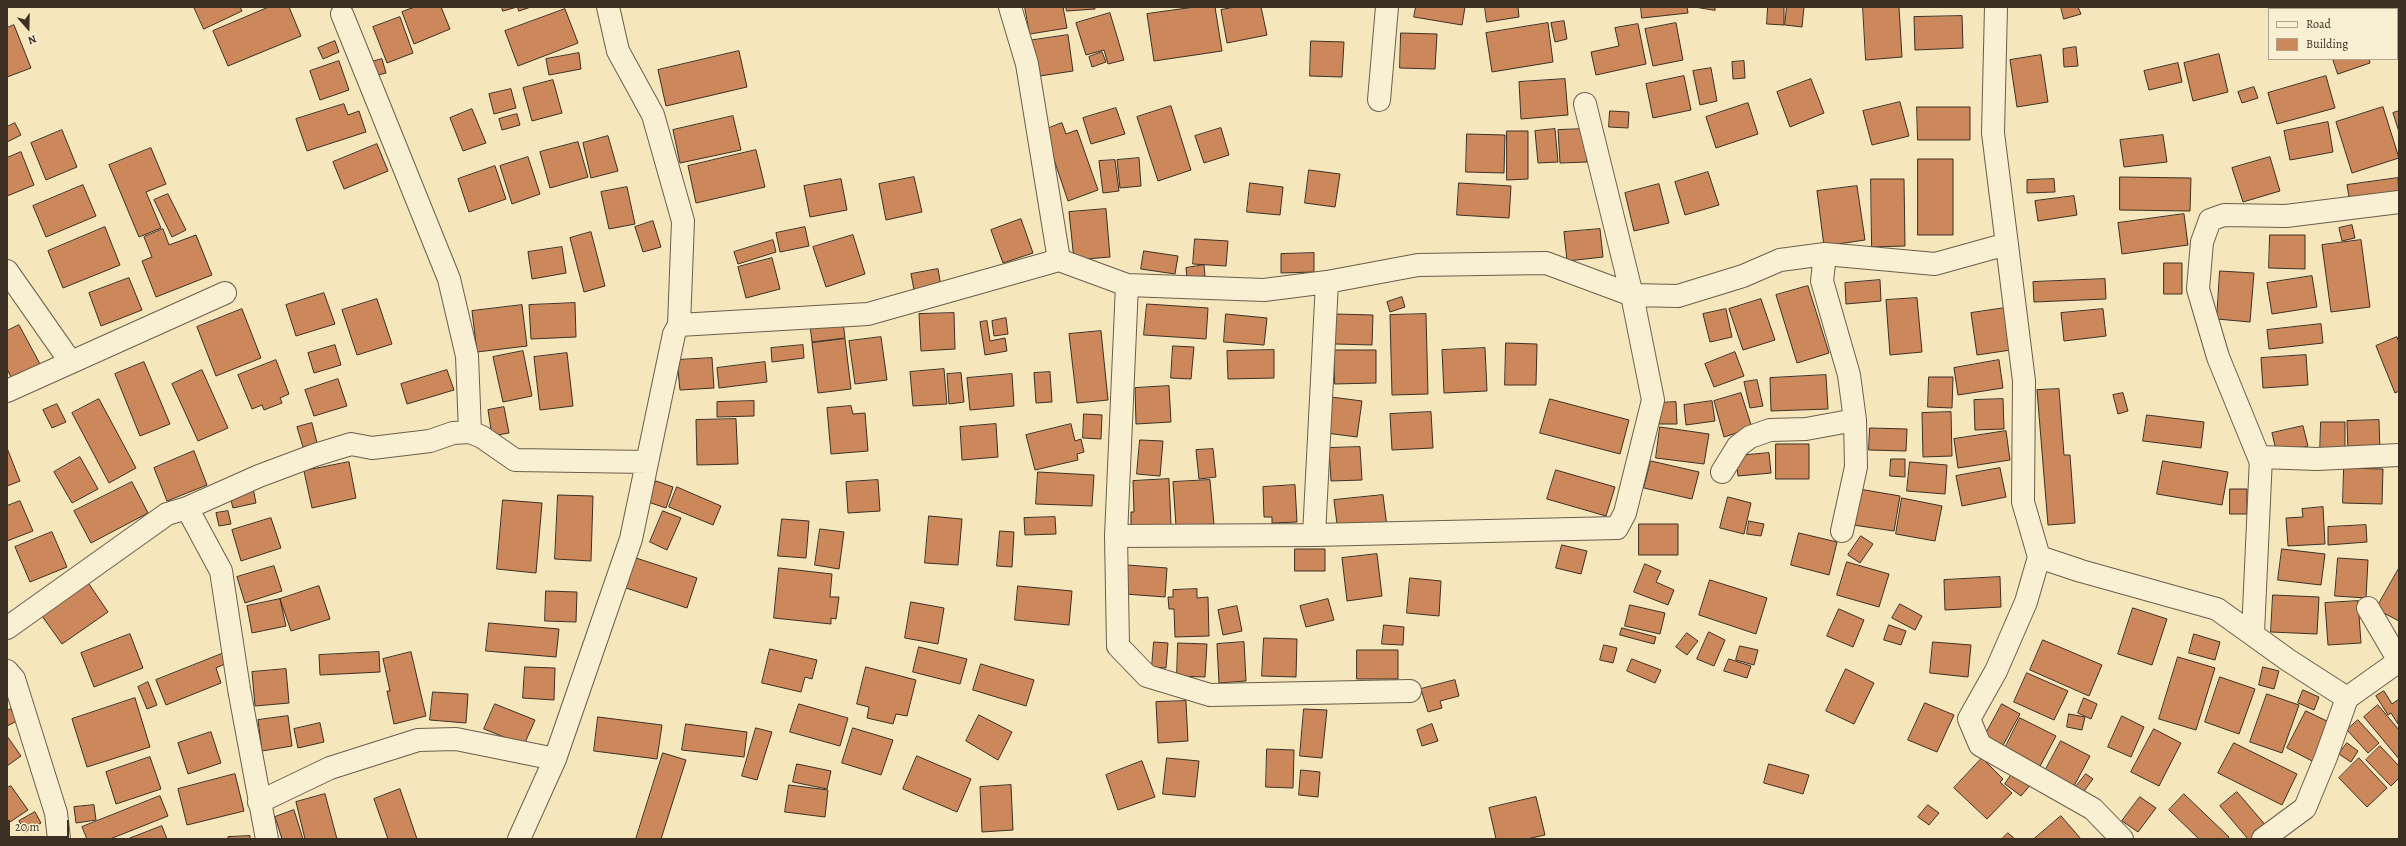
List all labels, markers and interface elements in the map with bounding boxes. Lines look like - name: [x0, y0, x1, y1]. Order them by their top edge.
- north arrow: [8, 8, 48, 48]
- legend: [2268, 8, 2398, 60]
- text: Road: [2306, 16, 2331, 32]
- text: N: [26, 31, 39, 48]
- text: Building: [2306, 36, 2348, 52]
- scale bar: [10, 812, 71, 838]
- text: 20 m: [15, 819, 39, 835]

